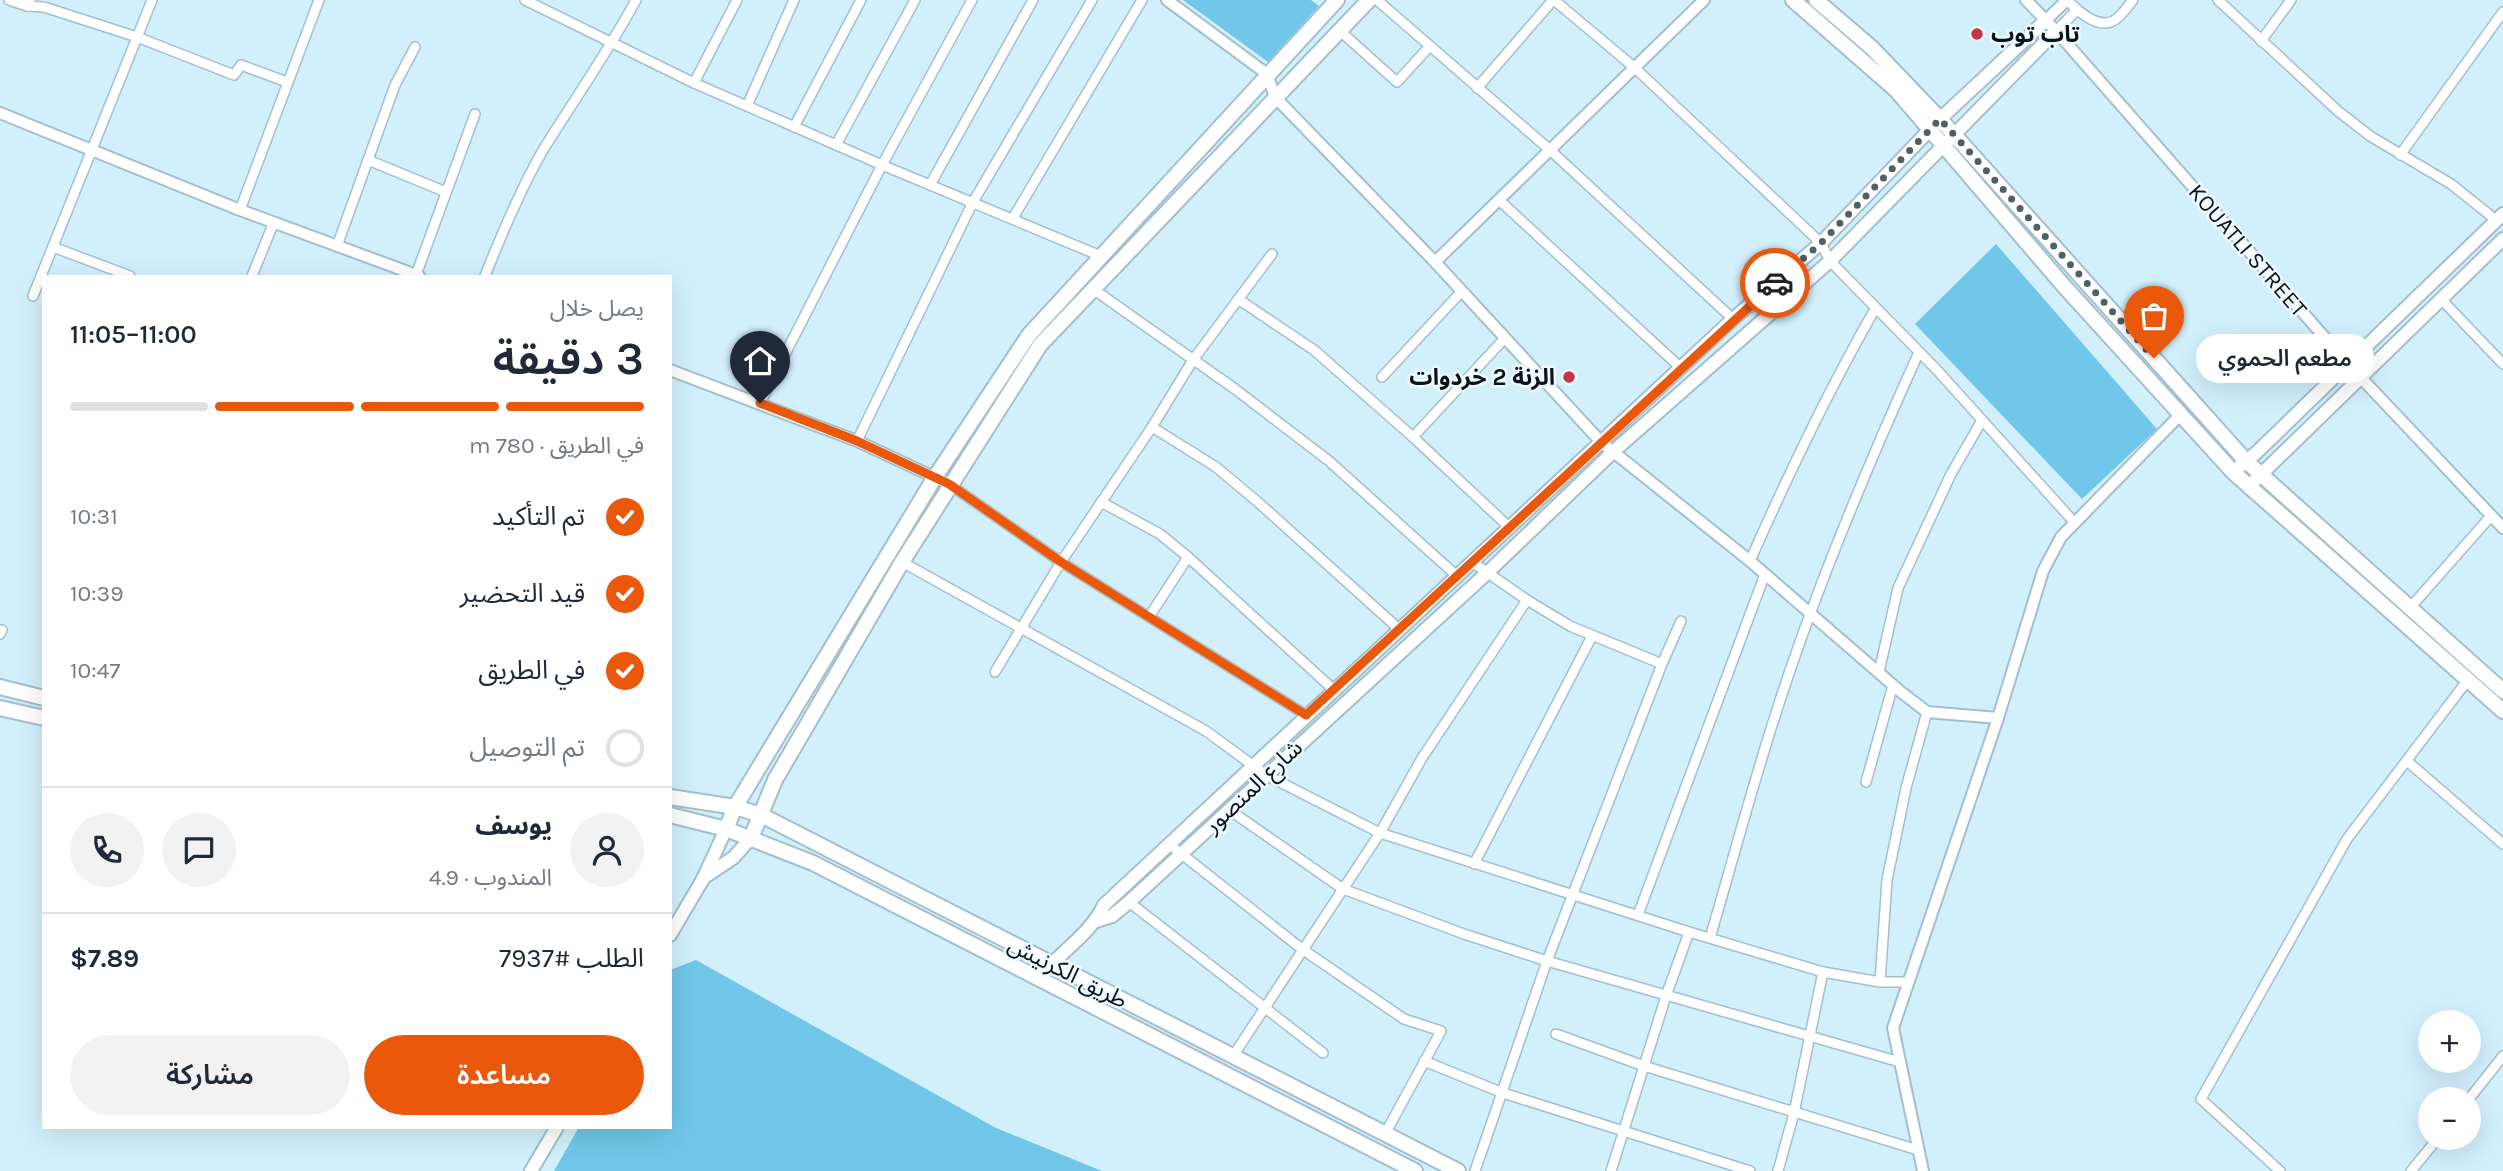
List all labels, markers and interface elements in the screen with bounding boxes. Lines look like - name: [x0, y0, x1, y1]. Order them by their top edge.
- place label: تاب توب: [1991, 21, 2080, 48]
- marker: تاب توب: [1969, 26, 1985, 42]
- street label: KOUATLI STREET: [2183, 178, 2313, 323]
- courier: [1740, 248, 1810, 318]
- icon: car: [1756, 264, 1794, 302]
- pin: [2124, 286, 2184, 358]
- text: يصل خلال: [550, 295, 644, 322]
- icon: bag: [2135, 297, 2173, 335]
- text: 11:00–11:05: [70, 319, 197, 350]
- pin: [730, 331, 790, 403]
- text: 3 دقيقة: [493, 332, 644, 386]
- callout: مطعم الحموي: [2196, 334, 2374, 382]
- icon: home: [741, 342, 779, 380]
- text: مطعم الحموي: [2218, 345, 2352, 372]
- place label: الزنة 2 خردوات: [1409, 364, 1555, 391]
- marker: الزنة 2 خردوات: [1561, 369, 1577, 385]
- text: في الطريق · 780 m: [469, 432, 644, 459]
- icon: check: [606, 498, 644, 536]
- text: تم التأكيد: [492, 501, 585, 532]
- text: 10:31: [70, 503, 118, 530]
- icon: check: [606, 575, 644, 613]
- text: قيد التحضير: [460, 578, 585, 609]
- text: 10:39: [70, 580, 123, 607]
- icon: check: [606, 652, 644, 690]
- text: في الطريق: [478, 655, 585, 686]
- text: 10:47: [70, 657, 120, 684]
- text: تم التوصيل: [469, 732, 585, 763]
- street label: شارع المنصور: [1198, 734, 1310, 841]
- text: يوسف: [475, 810, 552, 841]
- button: phone: [70, 813, 144, 887]
- button: chat: [162, 813, 236, 887]
- button: person: [570, 813, 644, 887]
- text: المندوب · 4.9: [429, 864, 552, 891]
- street label: طريق الكرنيش: [1004, 931, 1132, 1014]
- text: $7.89: [70, 943, 139, 974]
- text: الطلب #7937: [499, 943, 644, 974]
- map controls: [2418, 1010, 2481, 1150]
- button: +: [2418, 1010, 2481, 1073]
- button: مشاركة: [70, 1035, 350, 1115]
- button: مساعدة: [364, 1035, 644, 1115]
- button: −: [2418, 1087, 2481, 1150]

